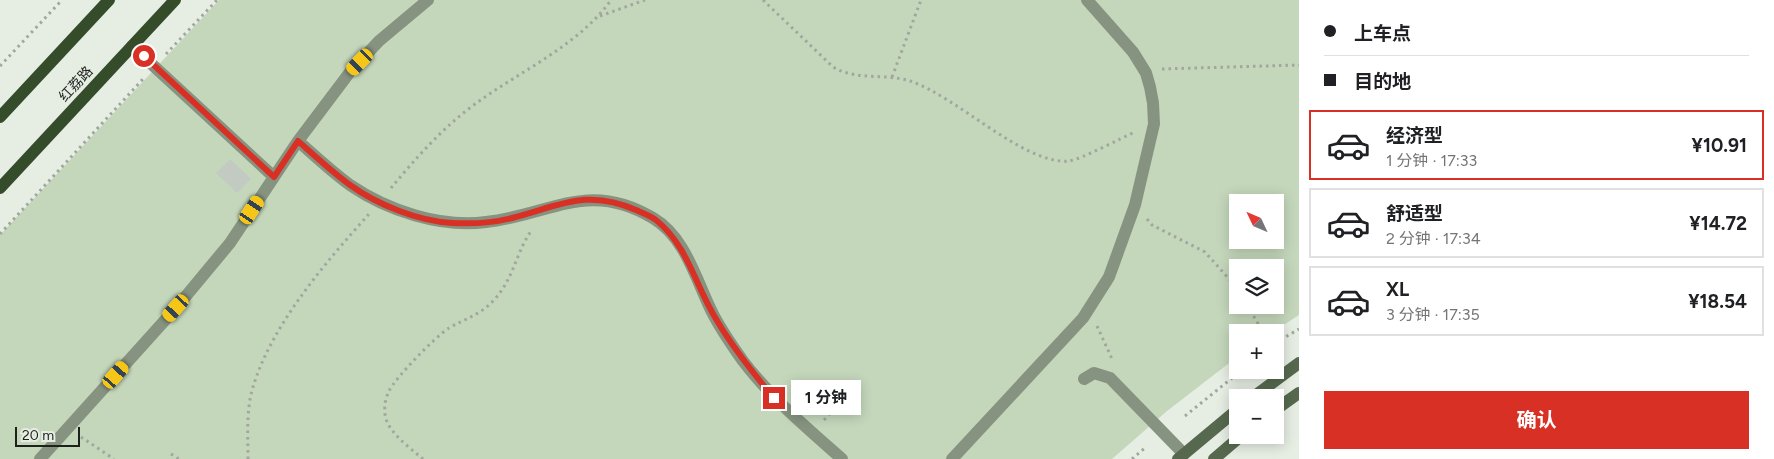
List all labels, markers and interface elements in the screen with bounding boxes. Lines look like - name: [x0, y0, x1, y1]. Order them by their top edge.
- text: 上车点: [1354, 22, 1411, 45]
- route start: [133, 45, 155, 67]
- car: [344, 46, 375, 78]
- street label: 红荔路: [55, 63, 97, 105]
- text: 目的地: [1354, 70, 1411, 93]
- icon: car: [1326, 123, 1371, 168]
- text: 经济型: [1386, 124, 1443, 147]
- text: ¥10.91: [1692, 134, 1747, 157]
- text: 1 分钟 · 17:33: [1386, 151, 1477, 170]
- car: [237, 193, 266, 227]
- north arrow: [1229, 194, 1284, 249]
- map controls: [1229, 194, 1284, 444]
- icon: car: [1326, 201, 1371, 246]
- text: 舒适型: [1386, 202, 1443, 225]
- text: ¥14.72: [1689, 212, 1747, 235]
- text: 2 分钟 · 17:34: [1386, 229, 1481, 248]
- button: layers: [1229, 259, 1284, 314]
- text: XL: [1386, 278, 1409, 301]
- icon: car: [1326, 279, 1371, 324]
- text: ¥18.54: [1688, 290, 1747, 313]
- car: [160, 292, 191, 324]
- text: 3 分钟 · 17:35: [1386, 305, 1480, 324]
- button: +: [1229, 324, 1284, 379]
- car: [100, 359, 131, 391]
- callout: 1 分钟: [792, 380, 862, 416]
- route end: [763, 387, 785, 409]
- text: 1 分钟: [805, 388, 847, 407]
- button: −: [1229, 389, 1284, 444]
- button: 确认: [1324, 391, 1749, 449]
- scale bar: [15, 424, 80, 447]
- text: 20 m: [22, 427, 54, 444]

